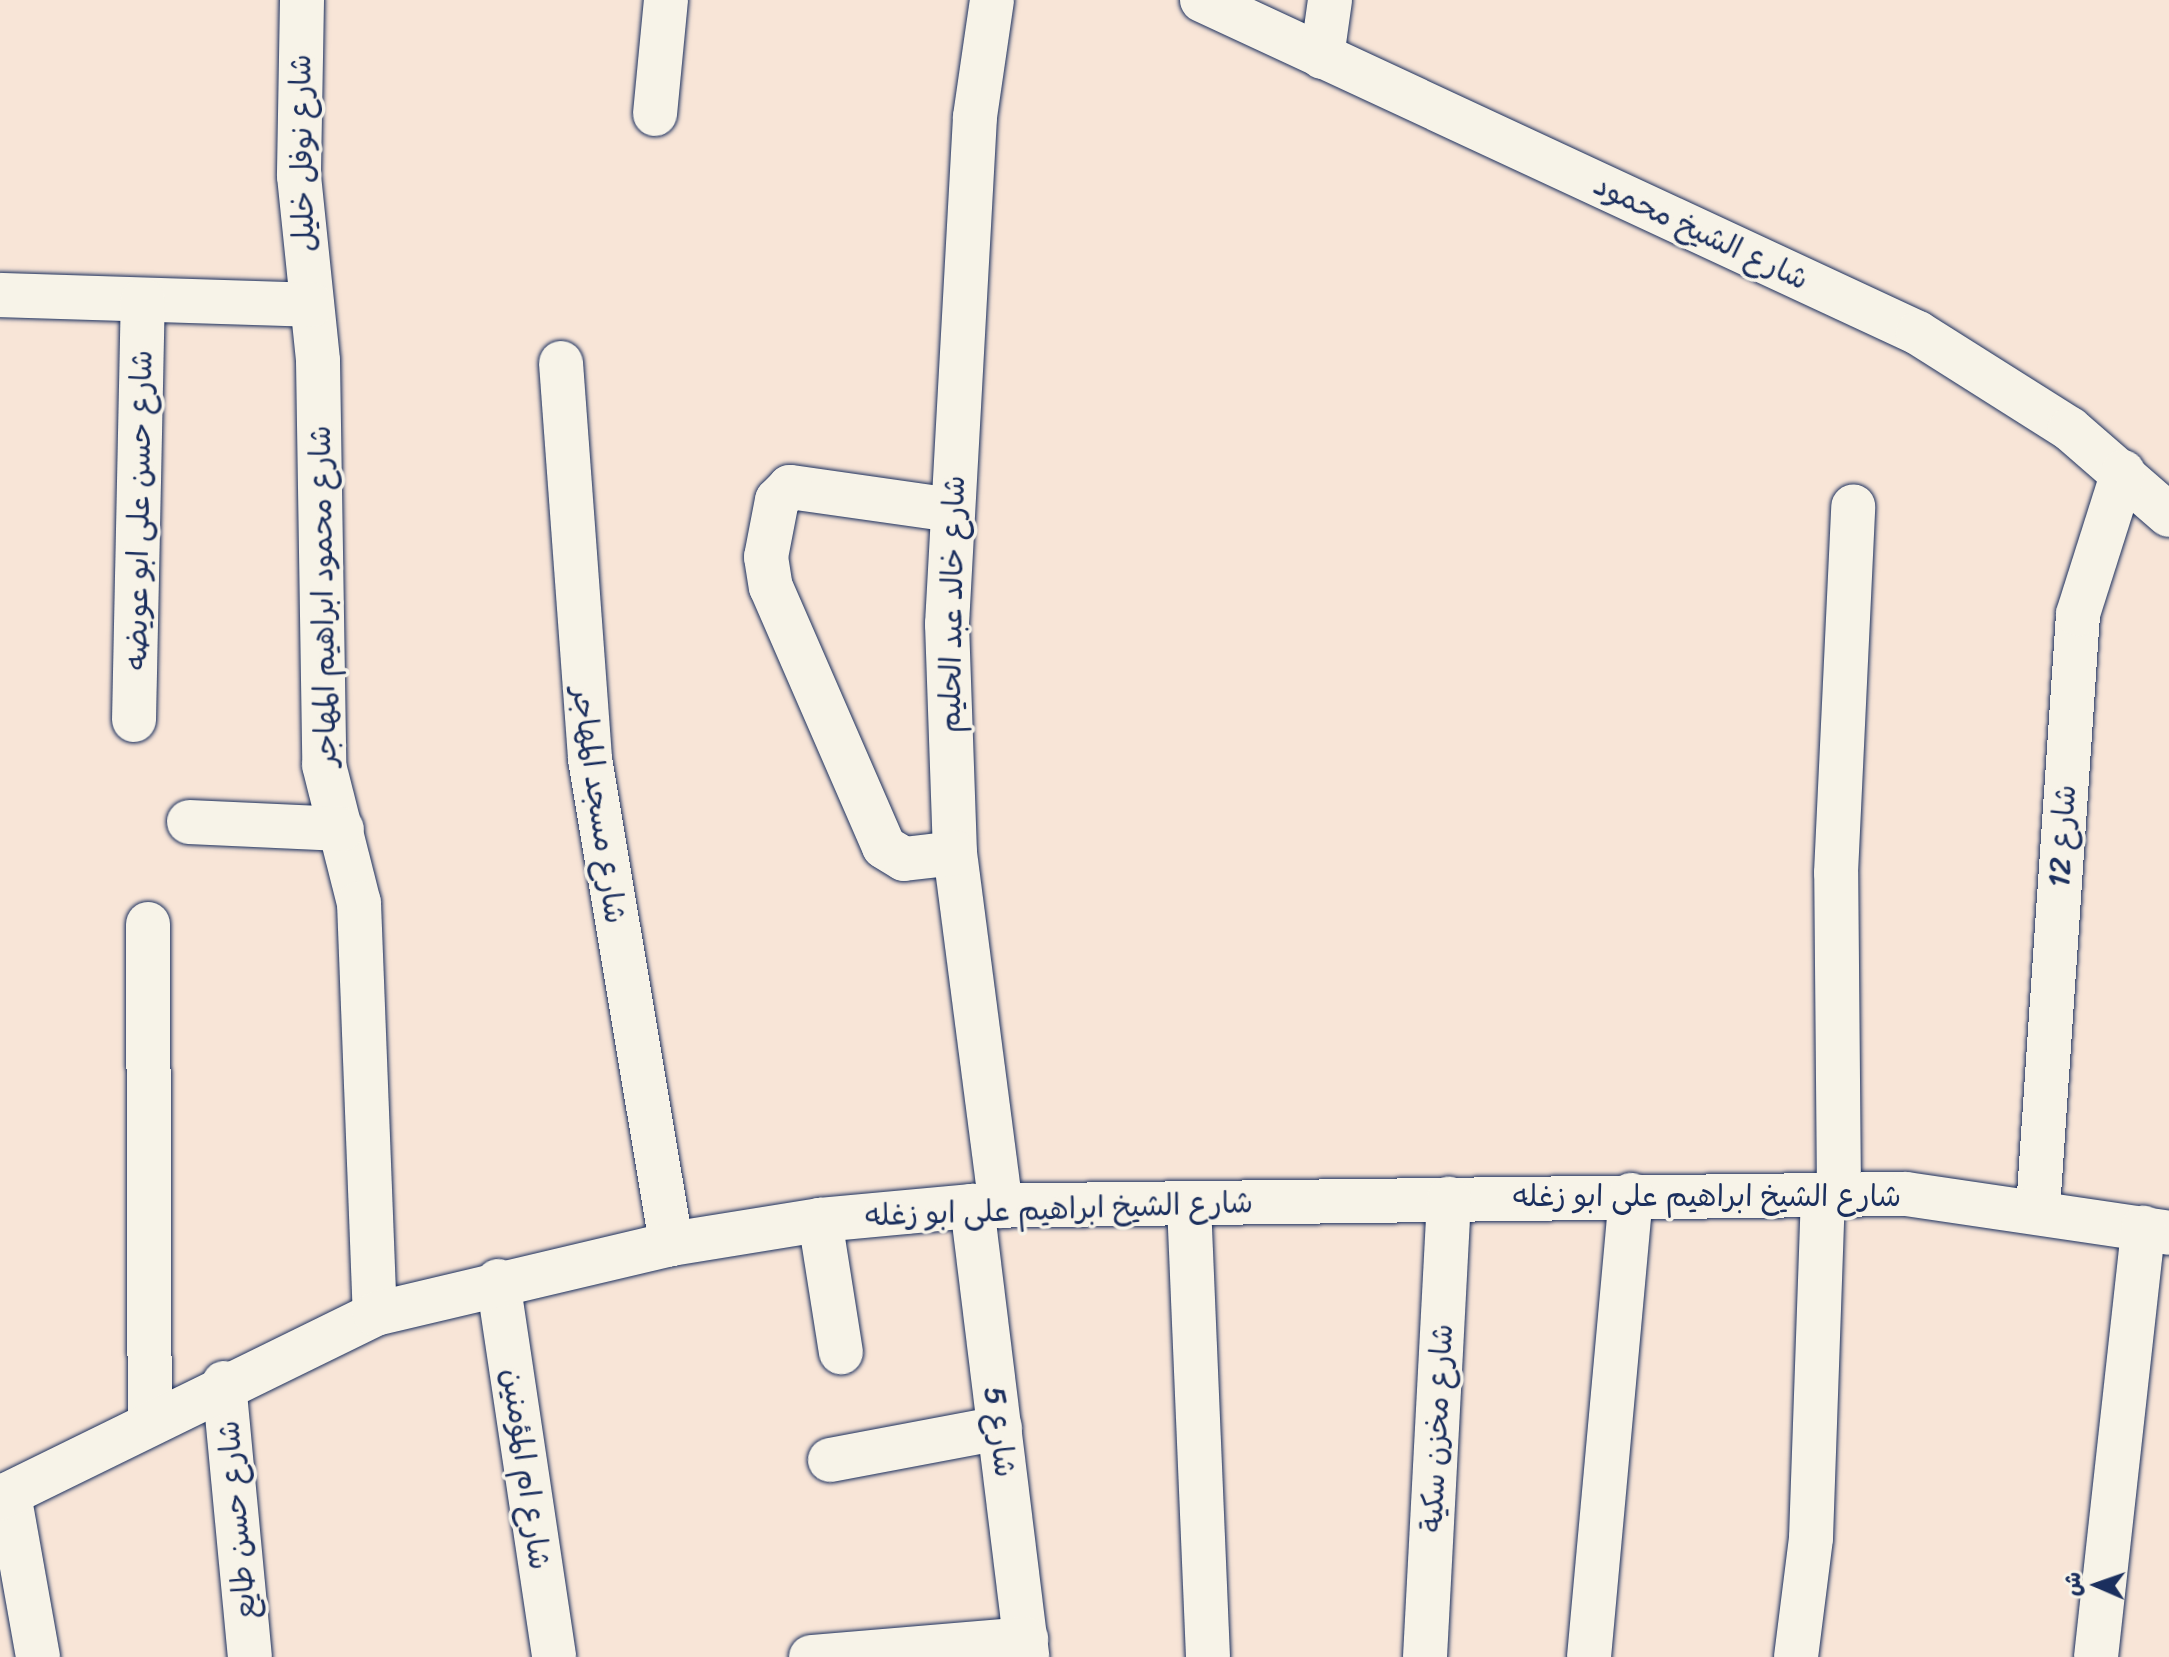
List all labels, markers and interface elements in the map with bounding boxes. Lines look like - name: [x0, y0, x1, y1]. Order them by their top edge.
- street label: شارع نوفل خليل: [282, 54, 322, 252]
- street label: شارع الشيخ محمود: [1588, 167, 1814, 297]
- street label: شارع حسن على ابو عويضه: [118, 350, 160, 670]
- street label: شارع محمود ابراهيم المهاجر: [302, 425, 344, 767]
- street label: شارع خالد عبد الحليم: [932, 475, 972, 733]
- street label: شارع مسجد المهاجر: [565, 684, 633, 926]
- street label: شارع 12: [2040, 783, 2084, 889]
- street label: شارع الشيخ ابراهيم على ابو زغله: [1513, 1178, 1901, 1214]
- street label: شارع الشيخ ابراهيم على ابو زغله: [864, 1184, 1254, 1234]
- street label: شارع مخزن سكية: [1414, 1323, 1460, 1533]
- street label: شارع ام المؤمنين: [494, 1366, 558, 1572]
- street label: شارع 5: [977, 1385, 1023, 1479]
- street label: شارع حسن طايع: [210, 1419, 264, 1621]
- north arrow: [2057, 1545, 2137, 1625]
- text: ش: [2053, 1571, 2092, 1597]

